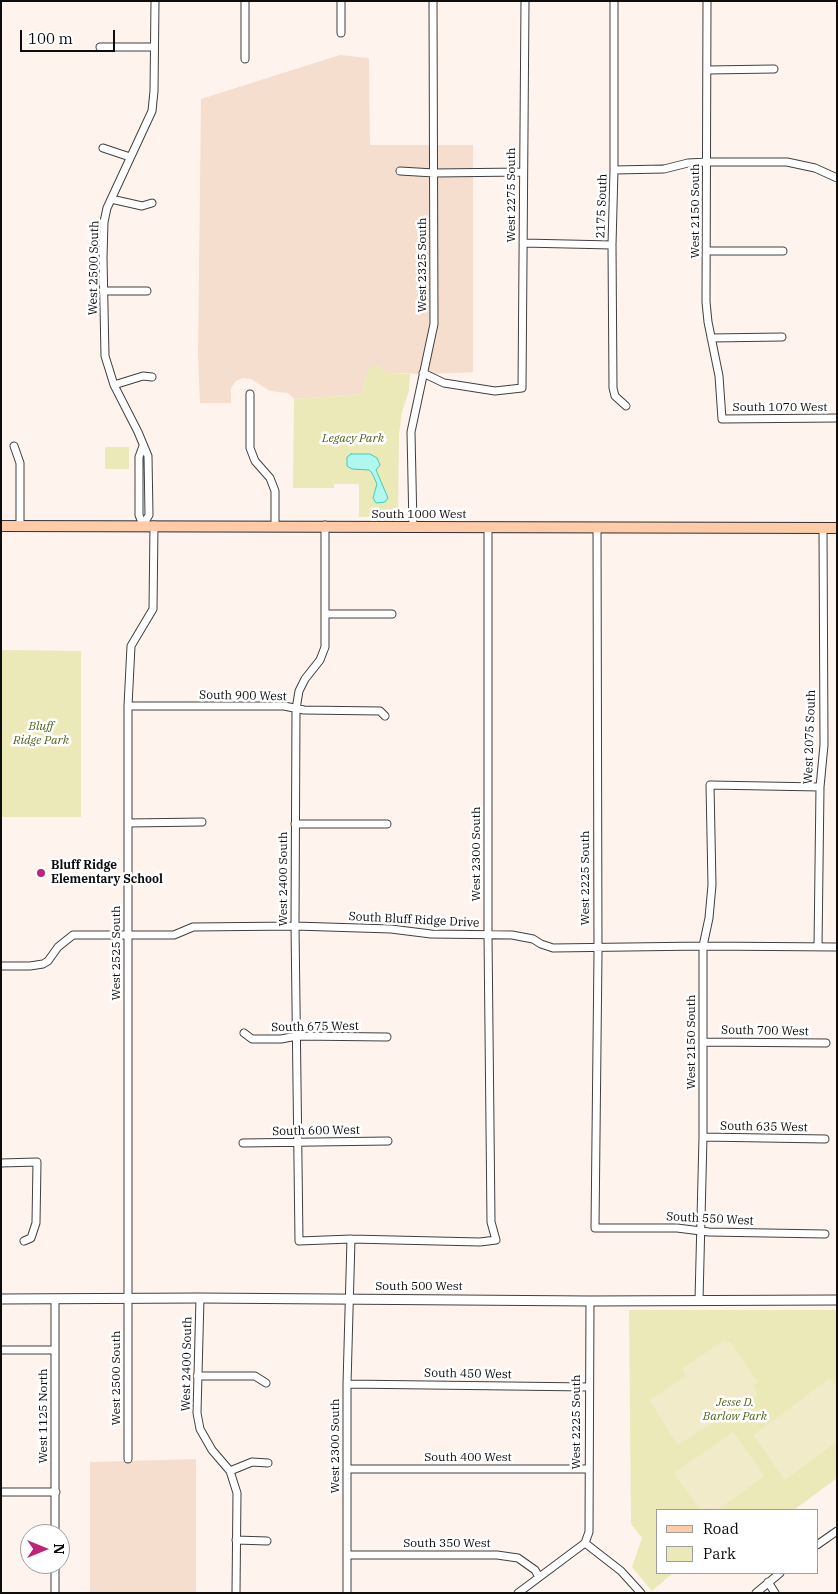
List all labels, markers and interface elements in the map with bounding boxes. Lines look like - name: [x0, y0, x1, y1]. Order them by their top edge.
- scale bar: [22, 20, 118, 52]
- text: 100 m: [28, 29, 73, 48]
- street label: West 2275 South: [505, 148, 519, 242]
- street label: West 2150 South: [689, 164, 703, 258]
- street label: 2175 South: [594, 173, 610, 239]
- street label: West 2325 South: [416, 218, 430, 312]
- street label: West 2500 South: [86, 220, 102, 316]
- street label: South 1070 West: [733, 401, 827, 415]
- park label: Legacy Park: [322, 432, 384, 446]
- street label: South 1000 West: [372, 508, 466, 522]
- street label: South 900 West: [199, 688, 287, 704]
- street label: West 2075 South: [801, 689, 819, 785]
- park label: Bluff Ridge Park: [13, 720, 69, 748]
- street label: West 2300 South: [470, 807, 484, 901]
- street label: West 2225 South: [579, 831, 593, 925]
- street label: West 2400 South: [277, 832, 291, 926]
- place label: Bluff Ridge Elementary School: [51, 859, 163, 887]
- marker: Bluff Ridge Elementary School: [35, 867, 47, 879]
- street label: West 2525 South: [110, 906, 124, 1000]
- street label: South Bluff Ridge Drive: [348, 909, 480, 931]
- street label: West 2150 South: [685, 995, 699, 1089]
- street label: South 675 West: [271, 1019, 359, 1035]
- street label: South 700 West: [721, 1023, 809, 1039]
- street label: South 635 West: [720, 1119, 808, 1135]
- street label: South 600 West: [272, 1123, 360, 1139]
- street label: South 550 West: [666, 1210, 754, 1228]
- street label: South 500 West: [375, 1280, 463, 1294]
- street label: West 2400 South: [179, 1316, 195, 1412]
- street label: West 2500 South: [110, 1331, 124, 1425]
- street label: South 450 West: [424, 1366, 512, 1382]
- street label: West 1125 North: [37, 1368, 51, 1464]
- street label: West 2225 South: [570, 1375, 584, 1469]
- park label: Jesse D. Barlow Park: [703, 1396, 767, 1424]
- street label: West 2300 South: [329, 1399, 343, 1493]
- street label: South 400 West: [424, 1451, 512, 1465]
- legend: [656, 1509, 818, 1574]
- text: Road: [703, 1519, 739, 1538]
- north arrow: [20, 1524, 70, 1574]
- street label: South 350 West: [403, 1537, 491, 1551]
- text: N: [50, 1543, 68, 1555]
- text: Park: [703, 1544, 736, 1563]

